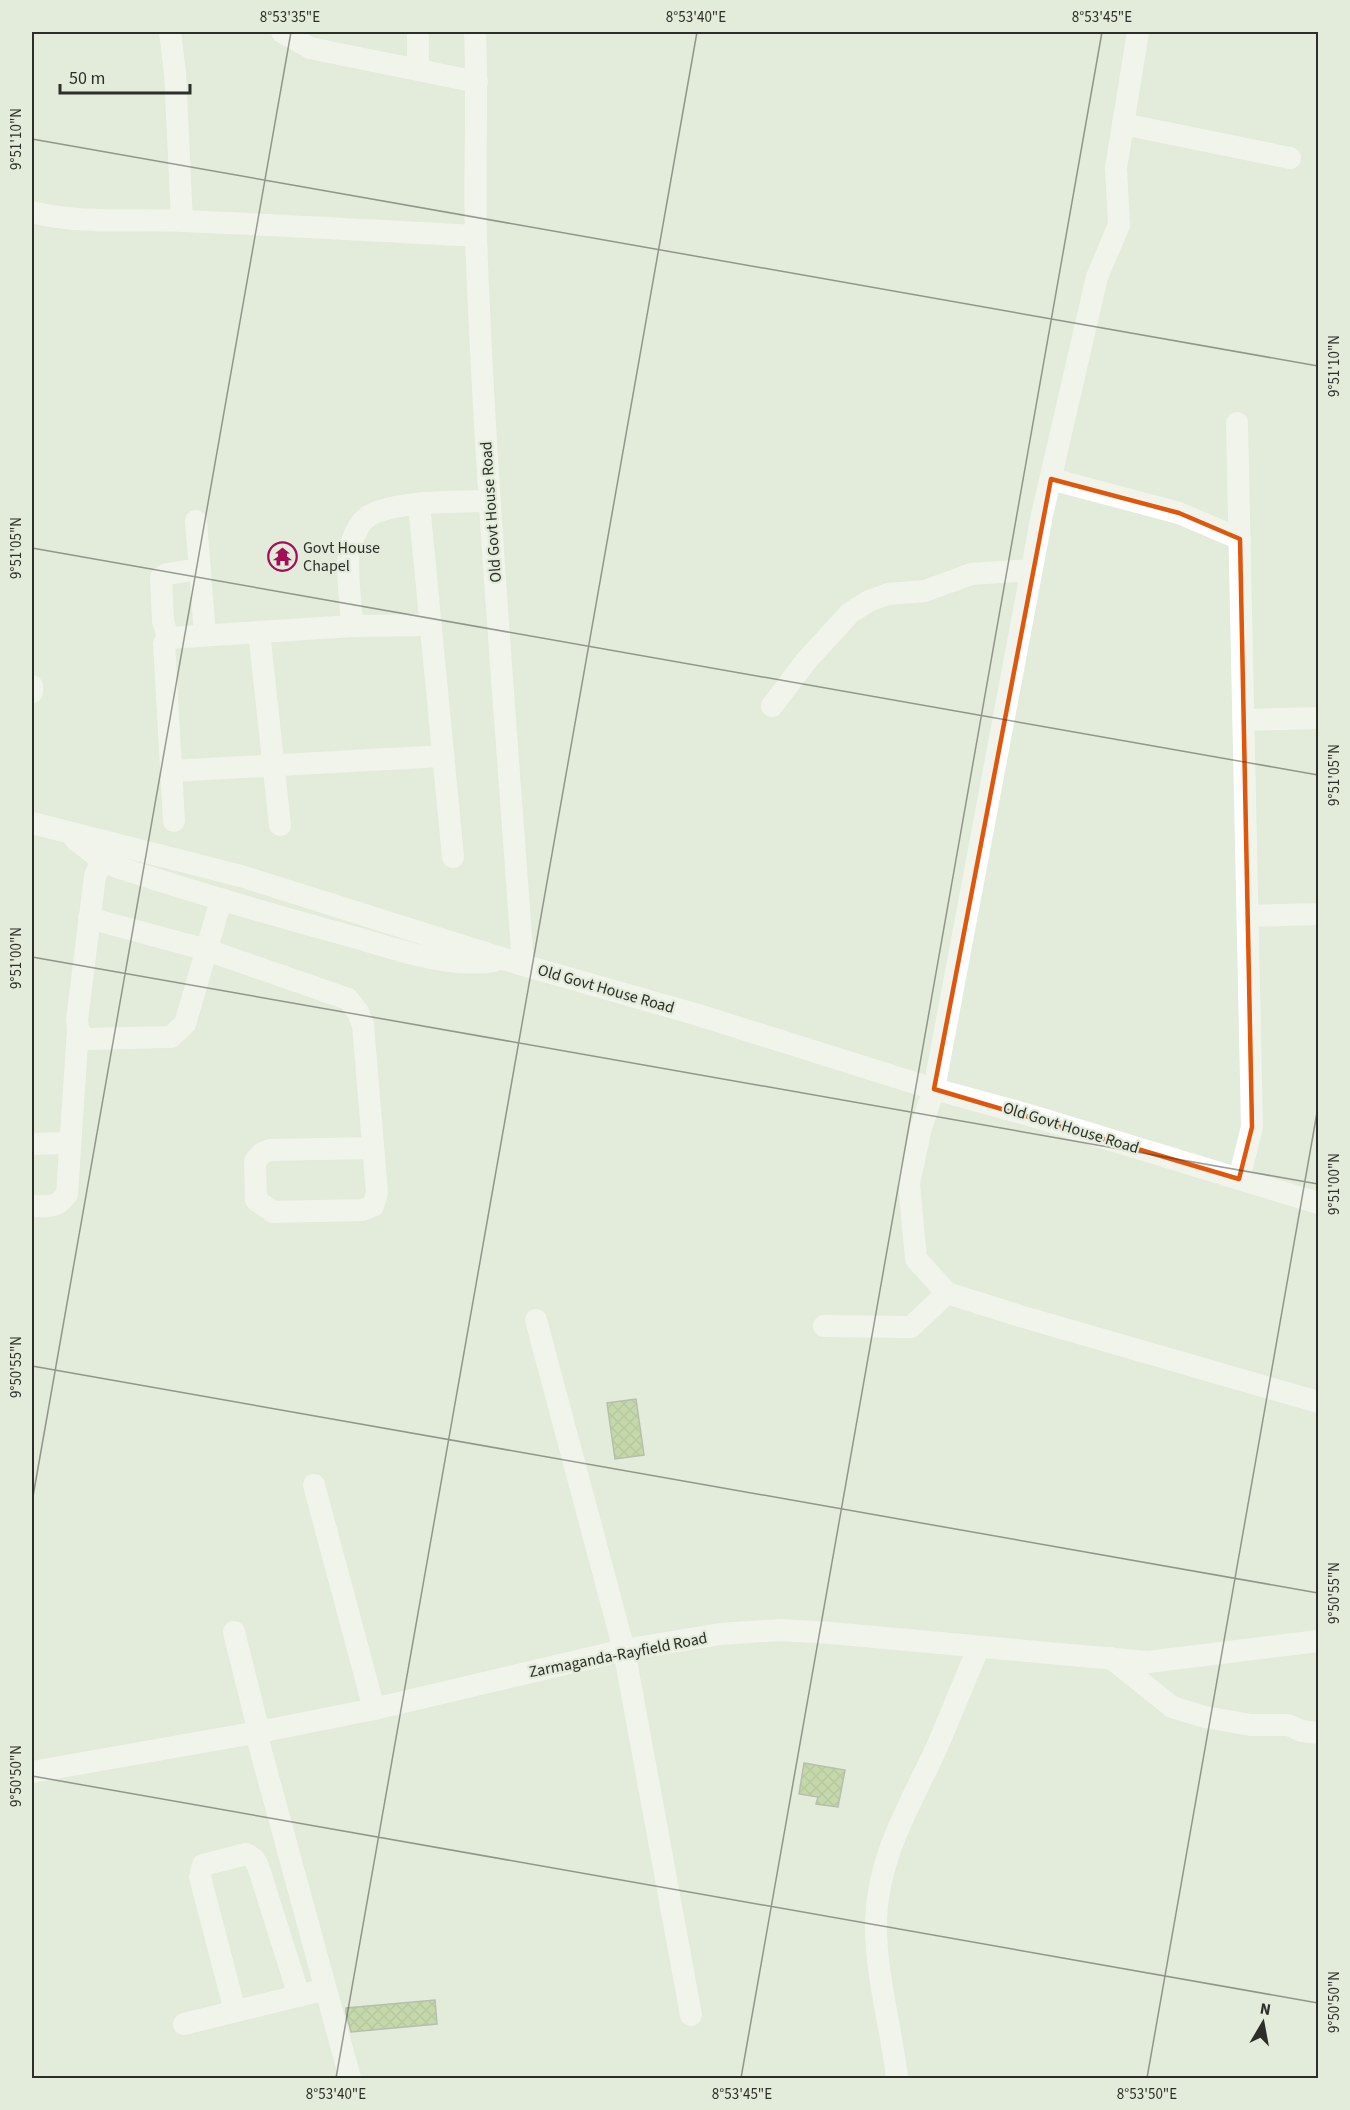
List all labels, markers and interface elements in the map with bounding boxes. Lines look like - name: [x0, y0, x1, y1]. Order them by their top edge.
- text: 8°53'35"E: [260, 7, 320, 28]
- text: 8°53'40"E: [666, 7, 726, 28]
- text: 8°53'45"E: [1072, 7, 1132, 28]
- scale bar: [60, 57, 190, 95]
- text: 50 m: [69, 66, 105, 91]
- text: 9°51'10"N: [6, 108, 27, 170]
- text: 9°51'10"N: [1324, 335, 1345, 397]
- street label: Old Govt House Road: [475, 441, 507, 583]
- text: 9°51'05"N: [6, 517, 27, 579]
- place label: Govt House Chapel: [303, 537, 380, 577]
- temple icon: Govt House Chapel: [266, 541, 298, 573]
- text: 9°51'05"N: [1324, 744, 1345, 806]
- text: 9°51'00"N: [6, 927, 27, 989]
- street label: Old Govt House Road: [535, 959, 677, 1019]
- street label: Old Govt House Road: [1000, 1097, 1142, 1159]
- text: 9°51'00"N: [1324, 1153, 1345, 1215]
- text: 9°50'55"N: [6, 1336, 27, 1398]
- text: 9°50'55"N: [1324, 1562, 1345, 1624]
- street label: Zarmaganda-Rayfield Road: [527, 1627, 709, 1683]
- text: 9°50'50"N: [6, 1745, 27, 1807]
- text: 9°50'50"N: [1324, 1971, 1345, 2033]
- north arrow: [1233, 1993, 1293, 2053]
- text: N: [1258, 1997, 1273, 2021]
- text: 8°53'40"E: [306, 2084, 366, 2105]
- text: 8°53'45"E: [712, 2084, 772, 2105]
- text: 8°53'50"E: [1117, 2084, 1177, 2105]

